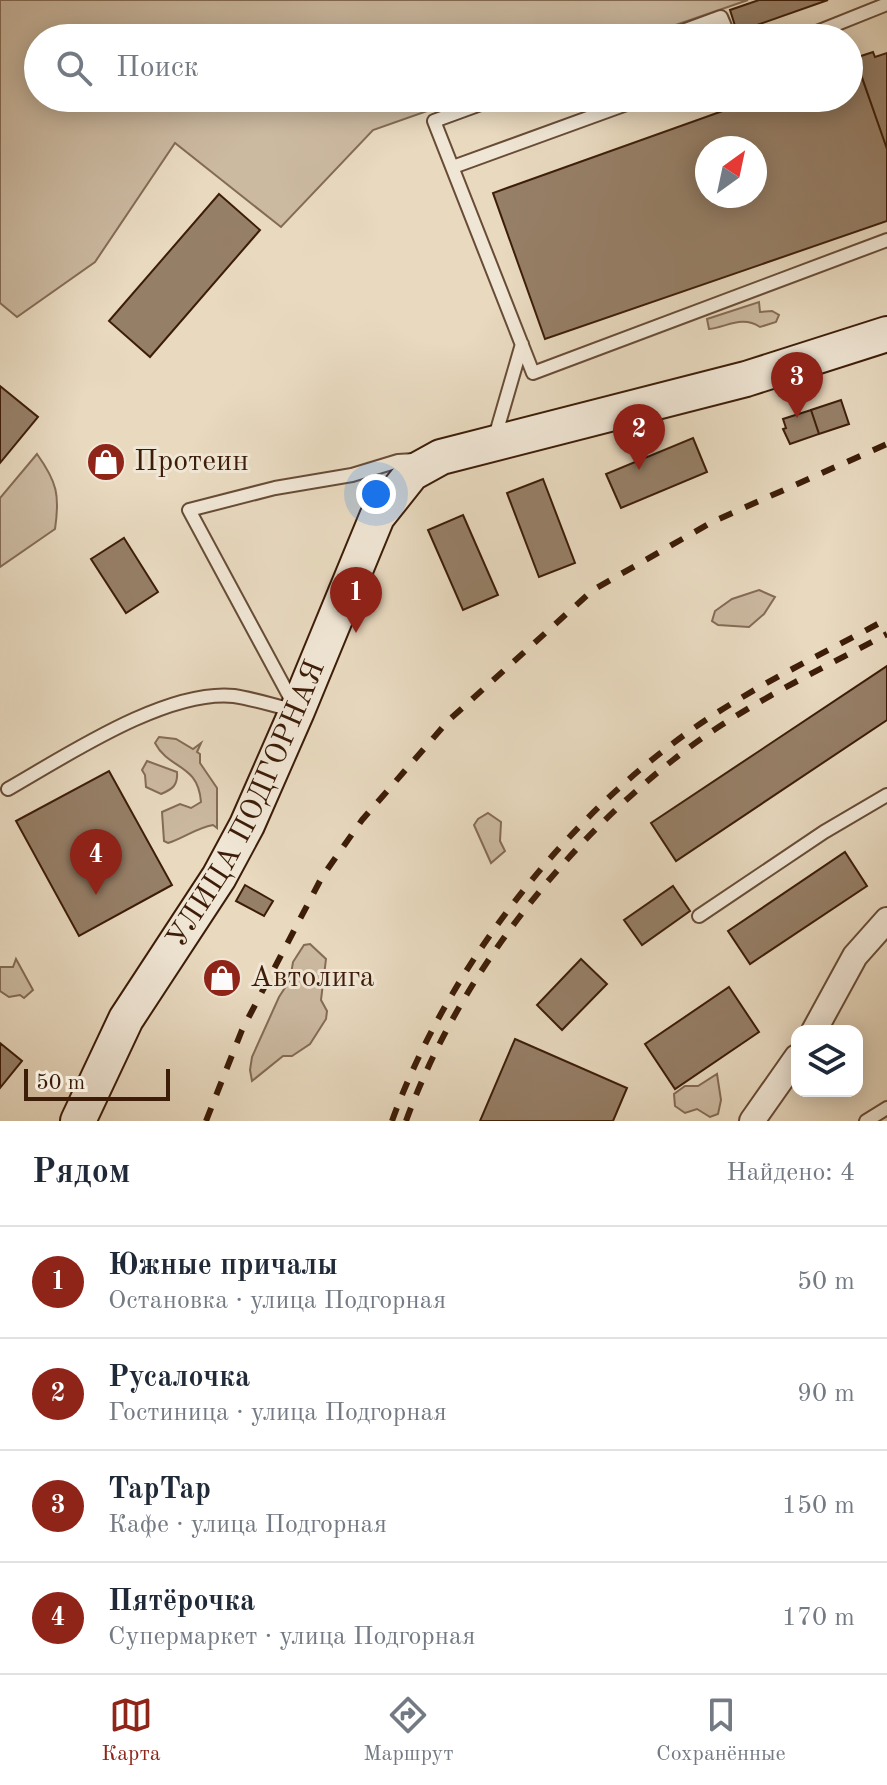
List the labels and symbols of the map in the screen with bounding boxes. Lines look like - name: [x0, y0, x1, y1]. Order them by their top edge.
- north arrow: [695, 136, 767, 208]
- pin: 3: [771, 352, 823, 418]
- pin: 2: [613, 404, 665, 470]
- shop icon: Протеин: [85, 441, 127, 483]
- place label: Протеин: [134, 447, 249, 477]
- your location: [356, 474, 396, 514]
- pin: 1: [330, 567, 382, 633]
- street label: УЛИЦА ПОДГОРНАЯ: [162, 656, 331, 953]
- pin: 4: [70, 829, 122, 895]
- shop icon: Автолига: [201, 957, 243, 999]
- place label: Автолига: [250, 963, 375, 993]
- scale bar: [24, 1065, 170, 1101]

